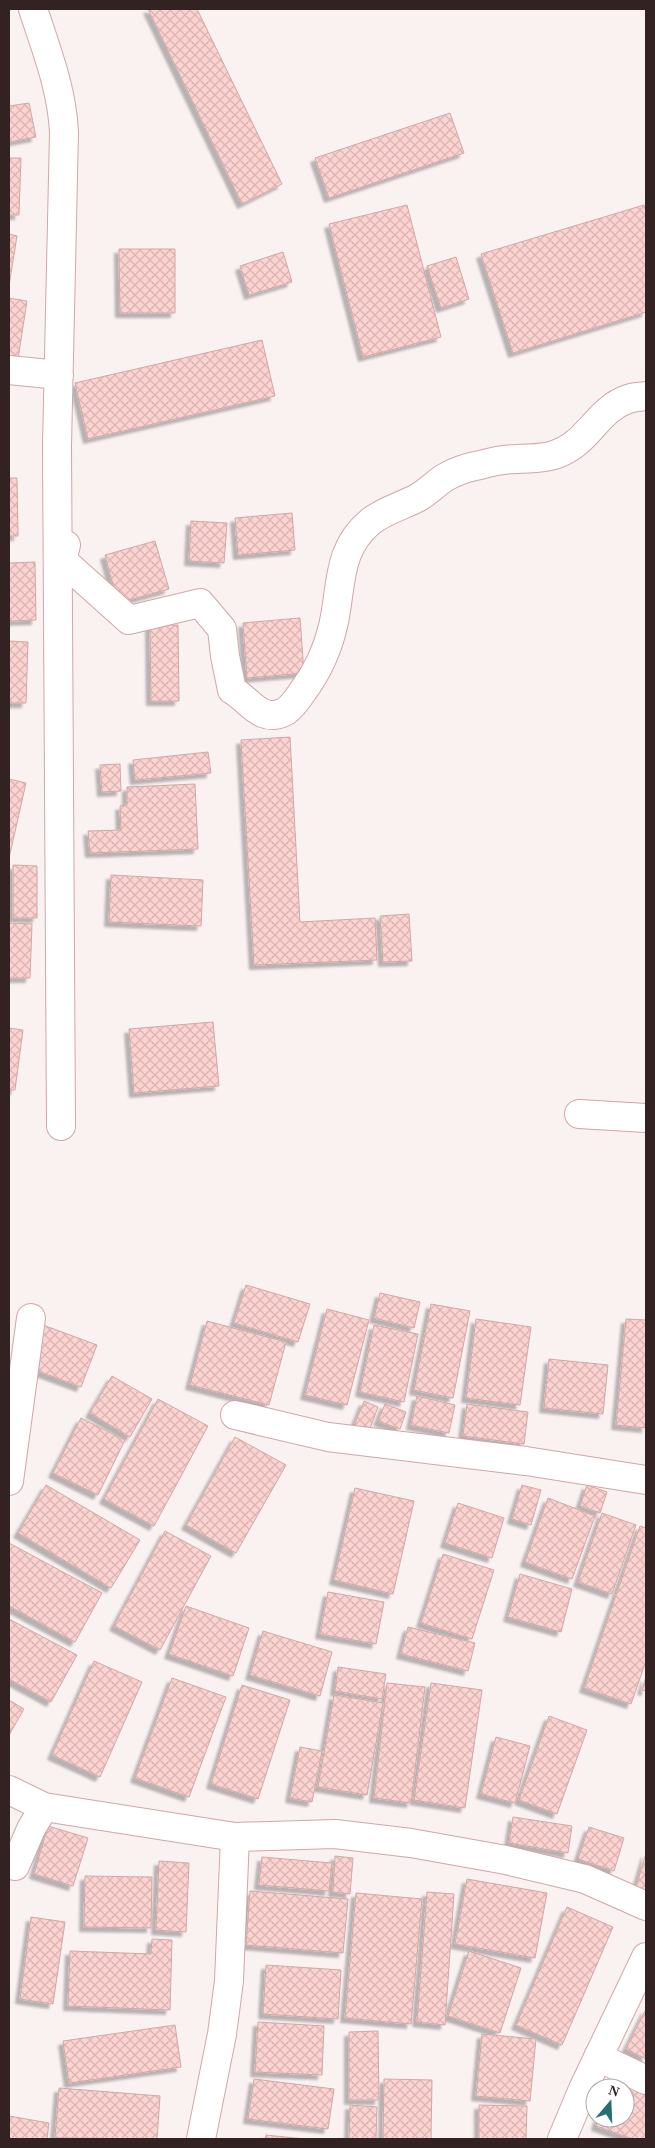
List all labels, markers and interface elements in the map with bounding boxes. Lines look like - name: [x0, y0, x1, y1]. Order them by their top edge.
- north arrow: [585, 2078, 635, 2128]
- text: N: [607, 2082, 621, 2100]

